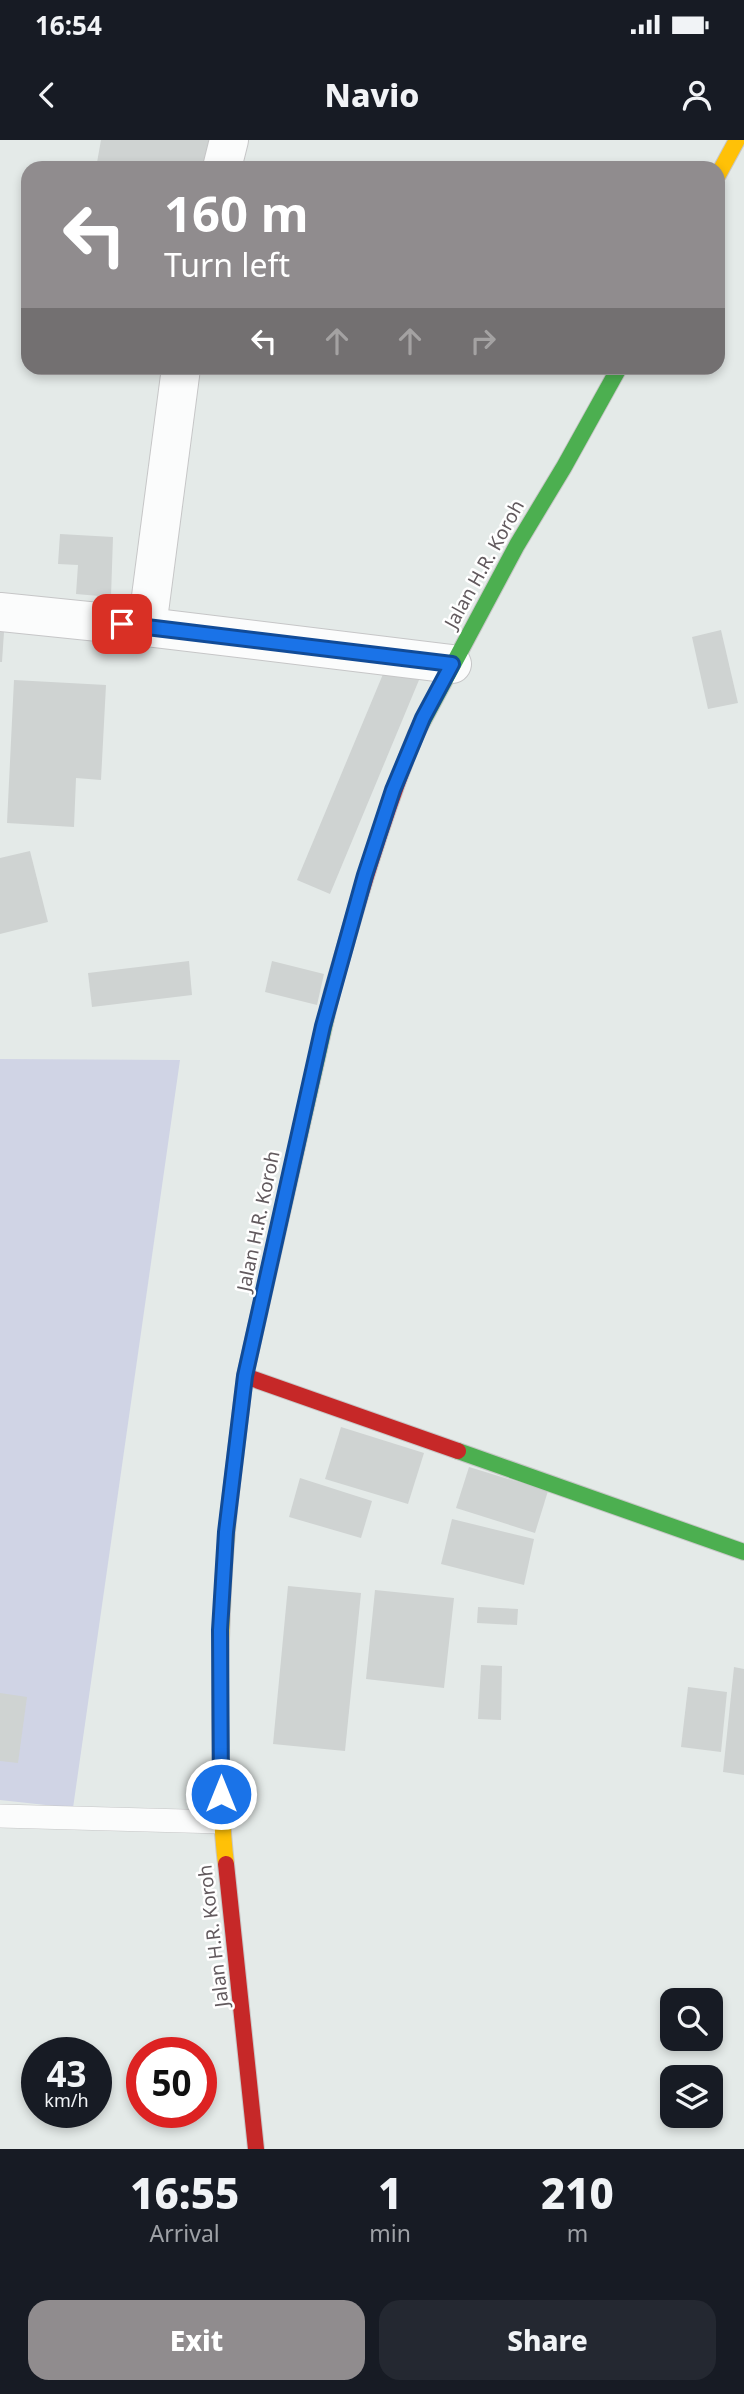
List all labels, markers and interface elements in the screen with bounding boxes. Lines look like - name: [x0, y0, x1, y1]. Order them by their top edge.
- text: 16:54: [35, 7, 102, 43]
- text: Navio: [325, 73, 419, 116]
- icon: back: [28, 76, 66, 114]
- icon: person: [678, 76, 716, 114]
- text: 160 m: [164, 180, 309, 246]
- icon: left: [49, 189, 140, 280]
- text: Turn left: [164, 243, 290, 286]
- icon: left: [245, 322, 283, 360]
- icon: ahead: [318, 322, 356, 360]
- icon: ahead: [391, 322, 429, 360]
- icon: right: [464, 322, 502, 360]
- street label: Jalan H.R. Koroh: [437, 495, 530, 635]
- pin: [92, 594, 152, 654]
- icon: arrive: [103, 605, 141, 643]
- street label: Jalan H.R. Koroh: [230, 1148, 286, 1296]
- position arrow: [184, 1757, 258, 1831]
- street label: Jalan H.R. Koroh: [191, 1863, 235, 2011]
- map controls: [660, 1988, 723, 2128]
- button: search: [660, 1988, 723, 2051]
- speed limit sign: 50: [126, 2037, 217, 2128]
- text: 43: [46, 2050, 87, 2097]
- button: layers: [660, 2065, 723, 2128]
- text: km/h: [44, 2088, 89, 2112]
- text: 16:55: [130, 2164, 239, 2221]
- text: 1: [378, 2164, 402, 2221]
- text: 210: [541, 2164, 614, 2221]
- text: Arrival: [150, 2217, 220, 2249]
- text: min: [369, 2217, 411, 2249]
- text: m: [567, 2217, 588, 2249]
- button: Exit: [28, 2300, 365, 2380]
- button: Share: [379, 2300, 716, 2380]

